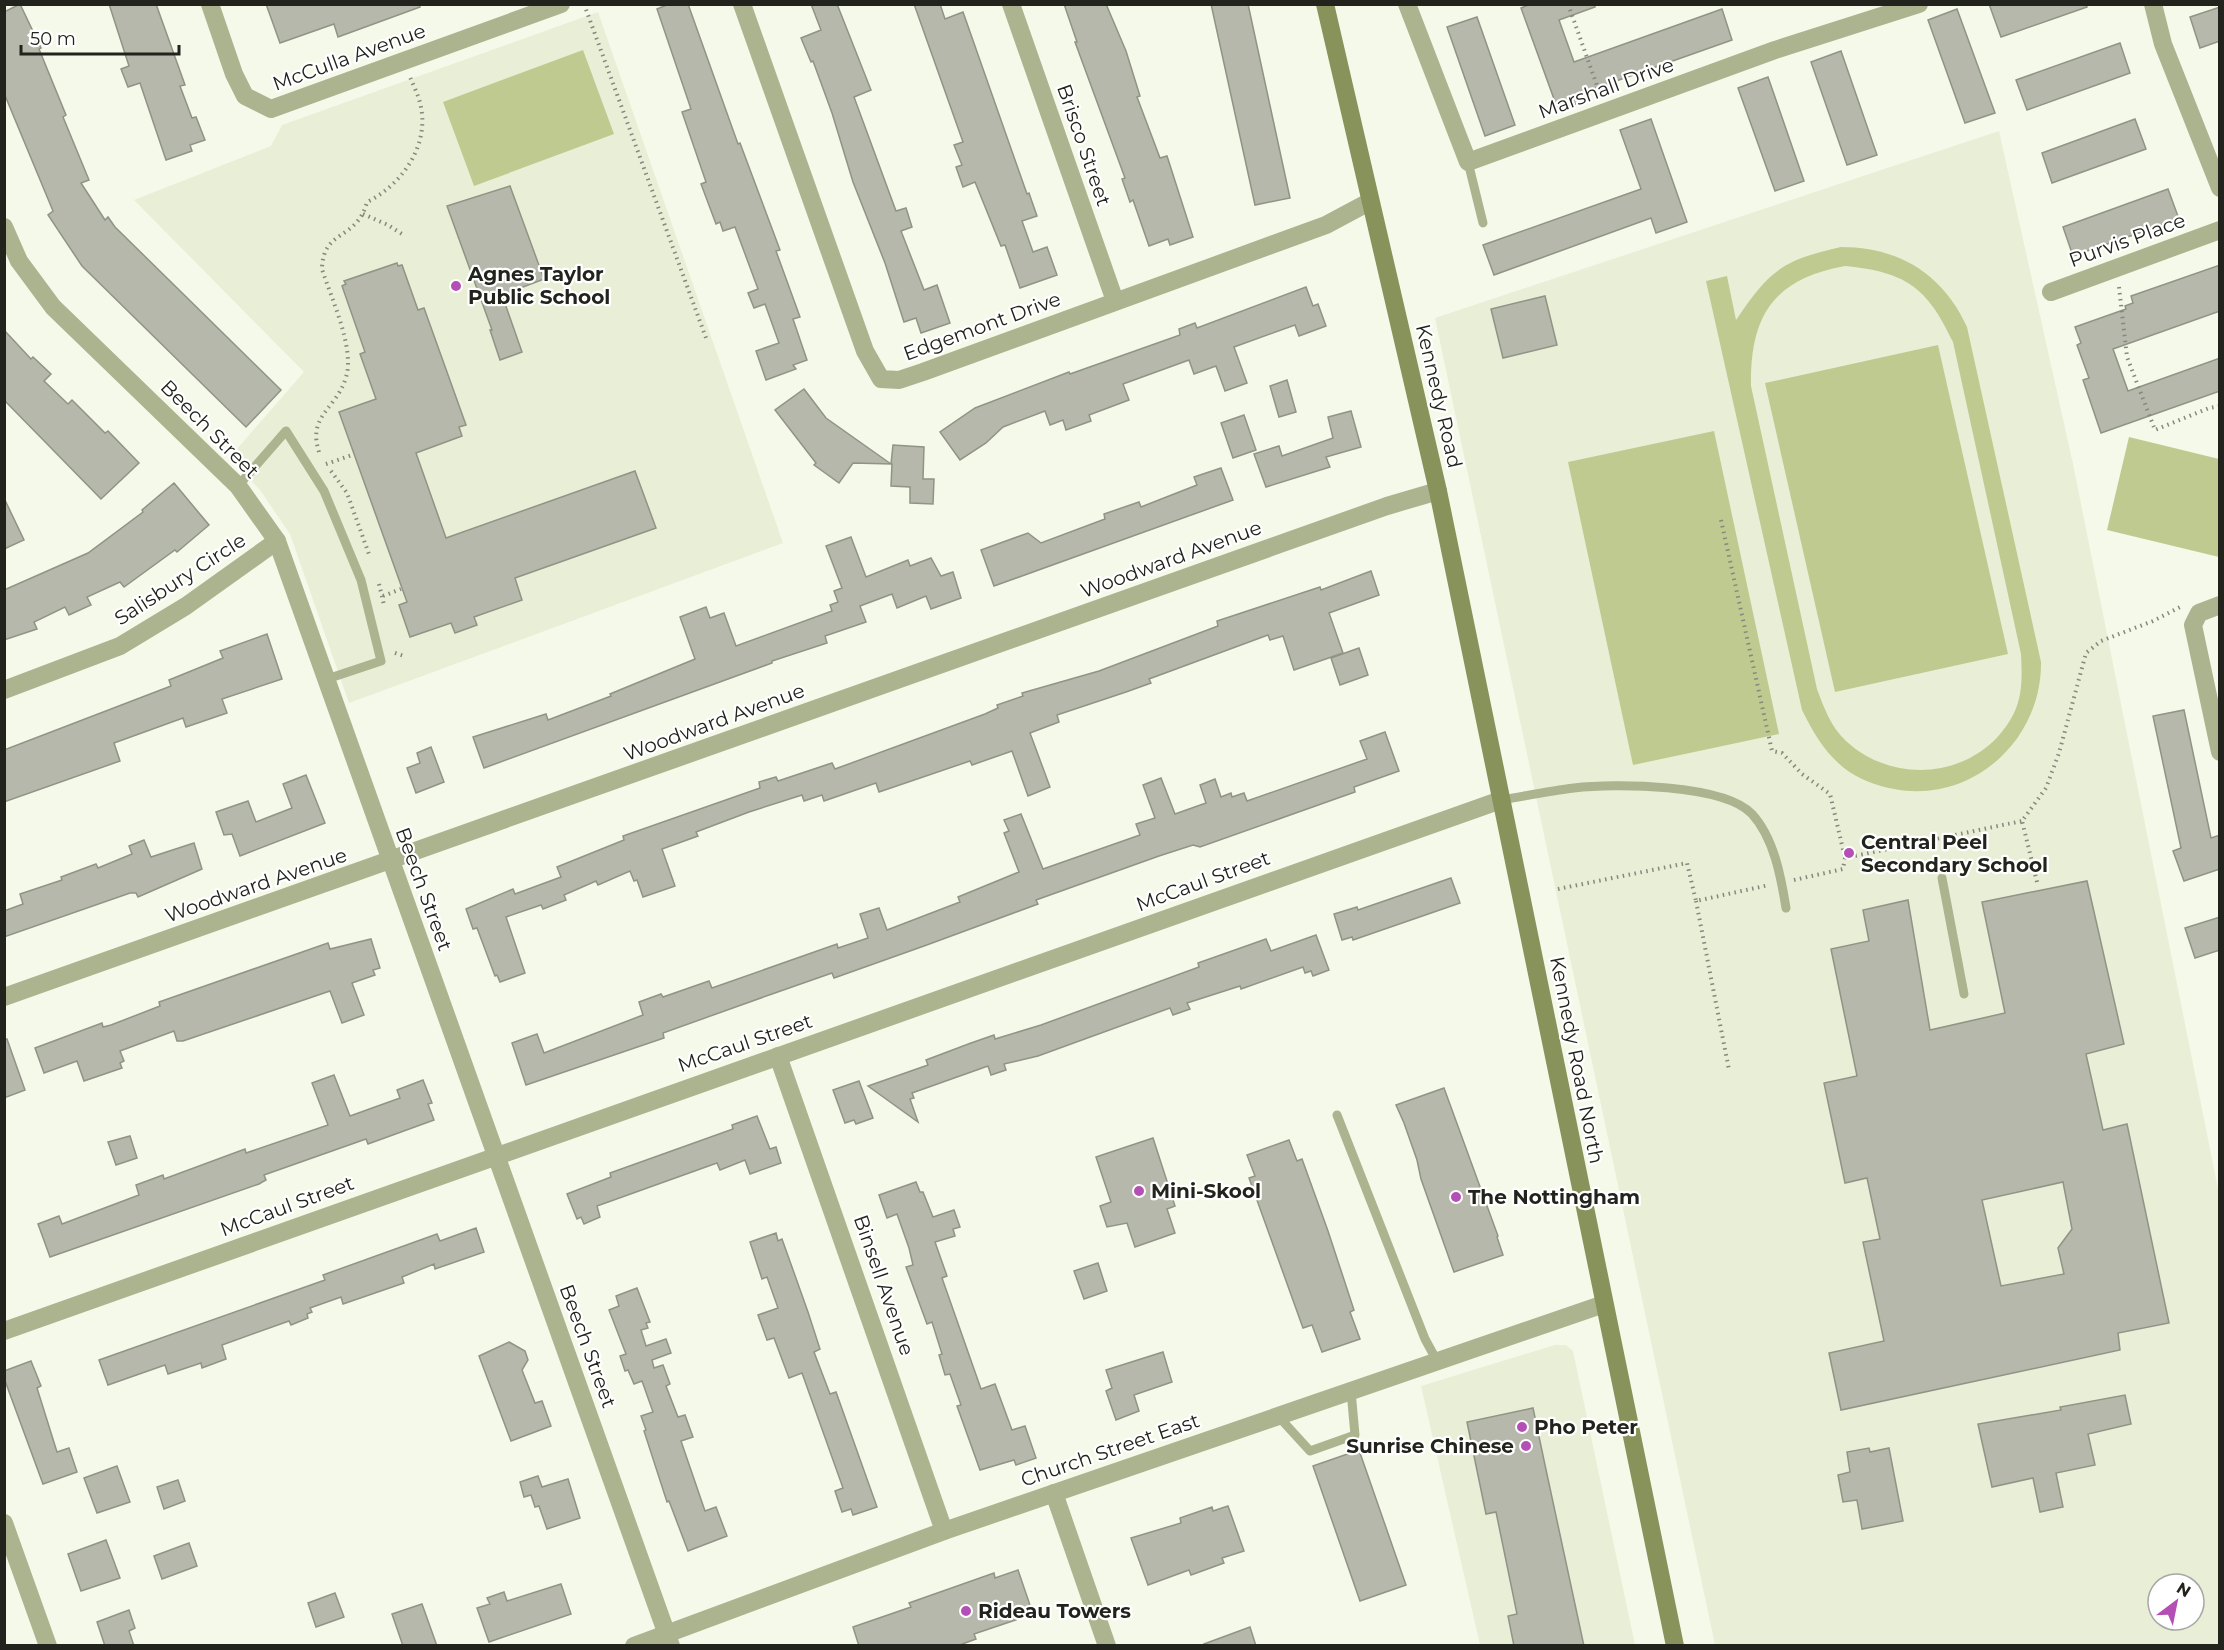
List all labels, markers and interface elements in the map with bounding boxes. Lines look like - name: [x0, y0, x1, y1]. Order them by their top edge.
- scale bar: [21, 18, 178, 56]
- street label: McCulla Avenue: [269, 18, 429, 96]
- text: 50 m: [30, 28, 76, 50]
- street label: Marshall Drive: [1535, 52, 1677, 124]
- street label: Brisco Street: [1052, 81, 1116, 209]
- street label: Purvis Place: [2066, 208, 2188, 272]
- place label: Agnes Taylor Public School: [467, 262, 610, 309]
- marker: Agnes Taylor Public School: [449, 279, 463, 293]
- street label: Edgemont Drive: [900, 286, 1064, 366]
- street label: Kennedy Road: [1411, 322, 1467, 470]
- street label: Beech Street: [156, 375, 264, 483]
- street label: Woodward Avenue: [1077, 515, 1265, 603]
- street label: Salisbury Circle: [110, 528, 250, 630]
- street label: Woodward Avenue: [620, 678, 808, 766]
- street label: Beech Street: [391, 824, 457, 954]
- place label: Central Peel Secondary School: [1861, 830, 2048, 877]
- street label: Woodward Avenue: [162, 843, 350, 927]
- street label: McCaul Street: [1133, 846, 1273, 916]
- marker: Central Peel Secondary School: [1842, 846, 1856, 860]
- street label: Kennedy Road North: [1545, 954, 1609, 1166]
- street label: McCaul Street: [675, 1009, 815, 1077]
- street label: McCaul Street: [217, 1171, 357, 1241]
- place label: Mini-Skool: [1151, 1179, 1261, 1203]
- marker: Mini-Skool: [1132, 1184, 1146, 1198]
- place label: The Nottingham: [1468, 1185, 1640, 1209]
- marker: The Nottingham: [1449, 1190, 1463, 1204]
- street label: Binsell Avenue: [849, 1211, 919, 1359]
- street label: Beech Street: [555, 1281, 621, 1411]
- street label: Church Street East: [1018, 1408, 1202, 1492]
- place label: Pho Peter: [1534, 1415, 1638, 1439]
- marker: Pho Peter: [1515, 1420, 1529, 1434]
- place label: Sunrise Chinese: [1346, 1434, 1514, 1458]
- marker: Sunrise Chinese: [1519, 1439, 1533, 1453]
- north arrow: [2146, 1572, 2206, 1632]
- text: N: [2173, 1578, 2194, 1601]
- place label: Rideau Towers: [978, 1599, 1131, 1623]
- marker: Rideau Towers: [959, 1604, 973, 1618]

